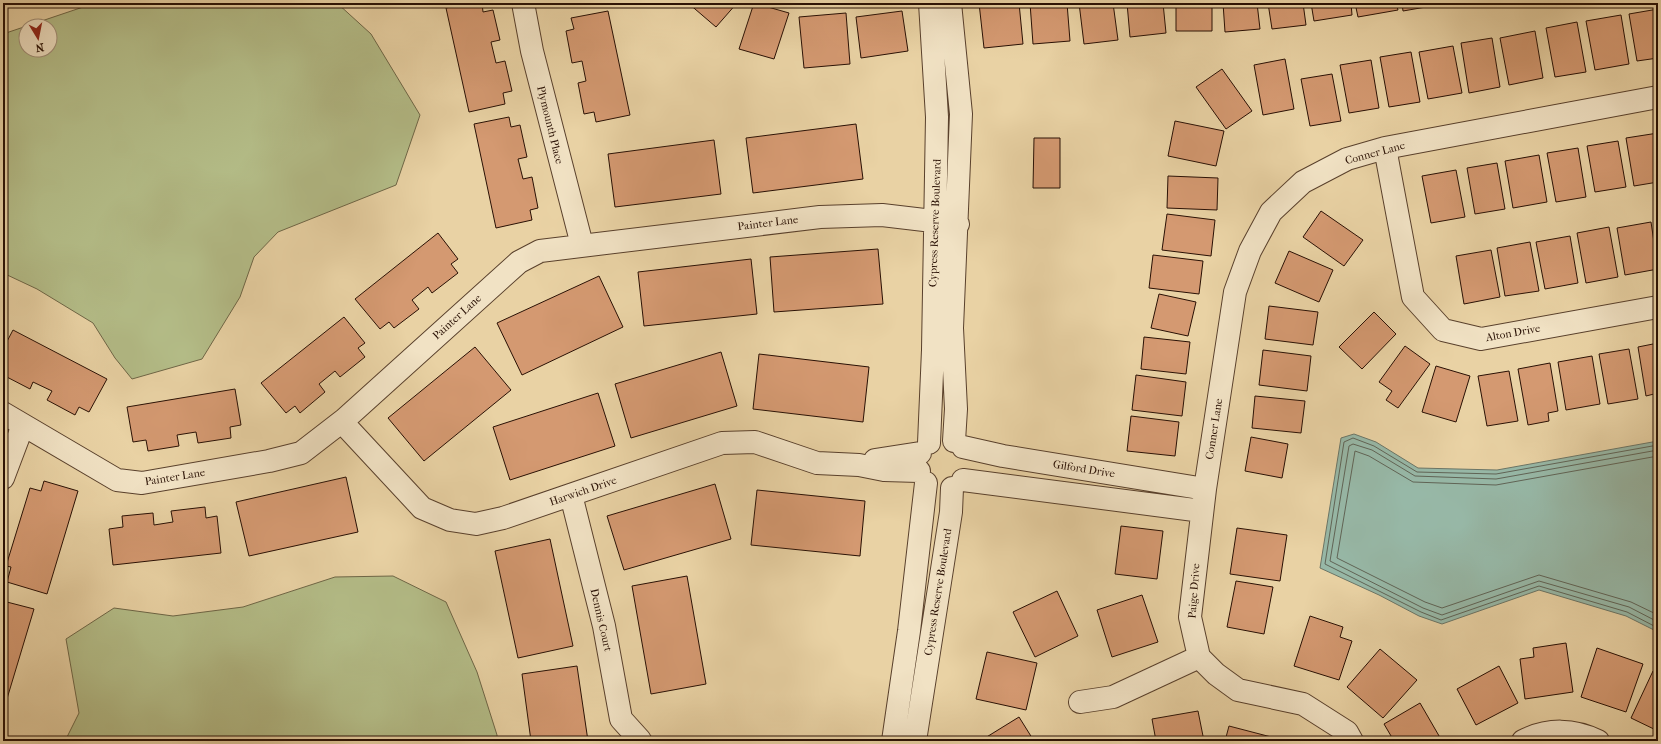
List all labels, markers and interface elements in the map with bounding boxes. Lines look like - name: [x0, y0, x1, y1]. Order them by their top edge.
- north arrow: [18, 18, 58, 58]
- text: N: [34, 40, 45, 55]
- street label: Plymounth Place: [534, 85, 566, 166]
- street label: Conner Lane: [1344, 139, 1407, 167]
- street label: Cypress Reserve Boulevard: [926, 158, 944, 287]
- street label: Painter Lane: [737, 213, 800, 233]
- street label: Painter Lane: [430, 291, 484, 342]
- street label: Alton Drive: [1484, 322, 1542, 344]
- street label: Conner Lane: [1203, 397, 1225, 460]
- street label: Gilford Drive: [1052, 458, 1117, 480]
- street label: Painter Lane: [144, 466, 207, 488]
- street label: Harwich Drive: [548, 473, 619, 509]
- street label: Cypress Reserve Boulevard: [922, 527, 955, 656]
- street label: Paige Drive: [1186, 562, 1202, 619]
- street label: Dennis Court: [587, 587, 615, 653]

